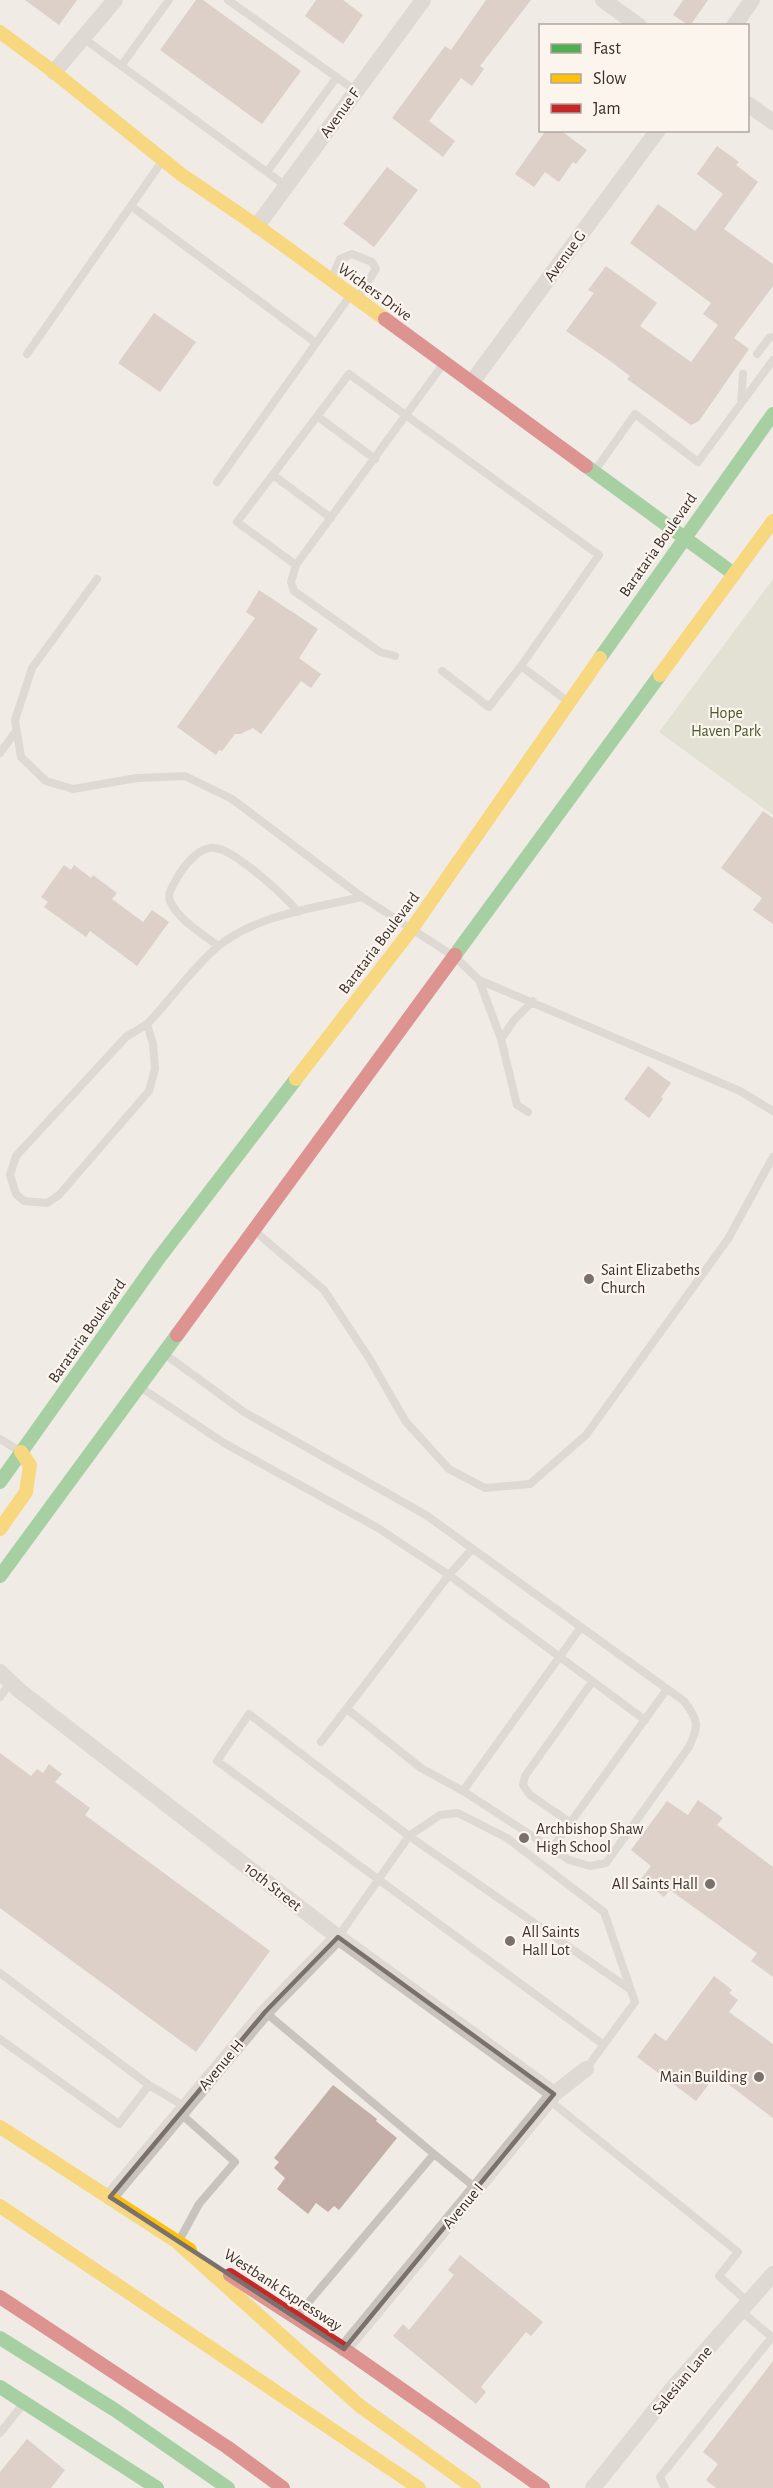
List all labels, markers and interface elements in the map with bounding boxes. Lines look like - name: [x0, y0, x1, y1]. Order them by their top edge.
- legend: [539, 24, 749, 132]
- text: Fast: [593, 40, 621, 58]
- text: Slow: [593, 70, 626, 88]
- street label: Avenue F: [317, 85, 364, 140]
- text: Jam: [593, 100, 621, 118]
- street label: Avenue G: [541, 227, 589, 285]
- street label: Wichers Drive: [335, 260, 415, 324]
- street label: Barataria Boulevard: [616, 490, 700, 600]
- park label: Hope Haven Park: [691, 705, 762, 739]
- street label: Barataria Boulevard: [336, 889, 422, 997]
- place label: Saint Elizabeths Church: [601, 1262, 700, 1296]
- marker: Saint Elizabeths Church: [582, 1272, 596, 1286]
- street label: Barataria Boulevard: [45, 1276, 129, 1386]
- place label: Archbishop Shaw High School: [536, 1821, 644, 1855]
- marker: Archbishop Shaw High School: [517, 1831, 531, 1845]
- street label: 10th Street: [241, 1860, 305, 1914]
- place label: All Saints Hall: [612, 1876, 698, 1892]
- marker: All Saints Hall: [703, 1877, 717, 1891]
- place label: All Saints Hall Lot: [522, 1924, 580, 1958]
- marker: All Saints Hall Lot: [503, 1934, 517, 1948]
- street label: Avenue H: [196, 2037, 246, 2093]
- place label: Main Building: [660, 2069, 747, 2085]
- marker: Main Building: [752, 2070, 766, 2084]
- street label: Avenue I: [440, 2180, 486, 2232]
- street label: Westbank Expressway: [221, 2246, 345, 2335]
- street label: Salesian Lane: [649, 2343, 715, 2417]

